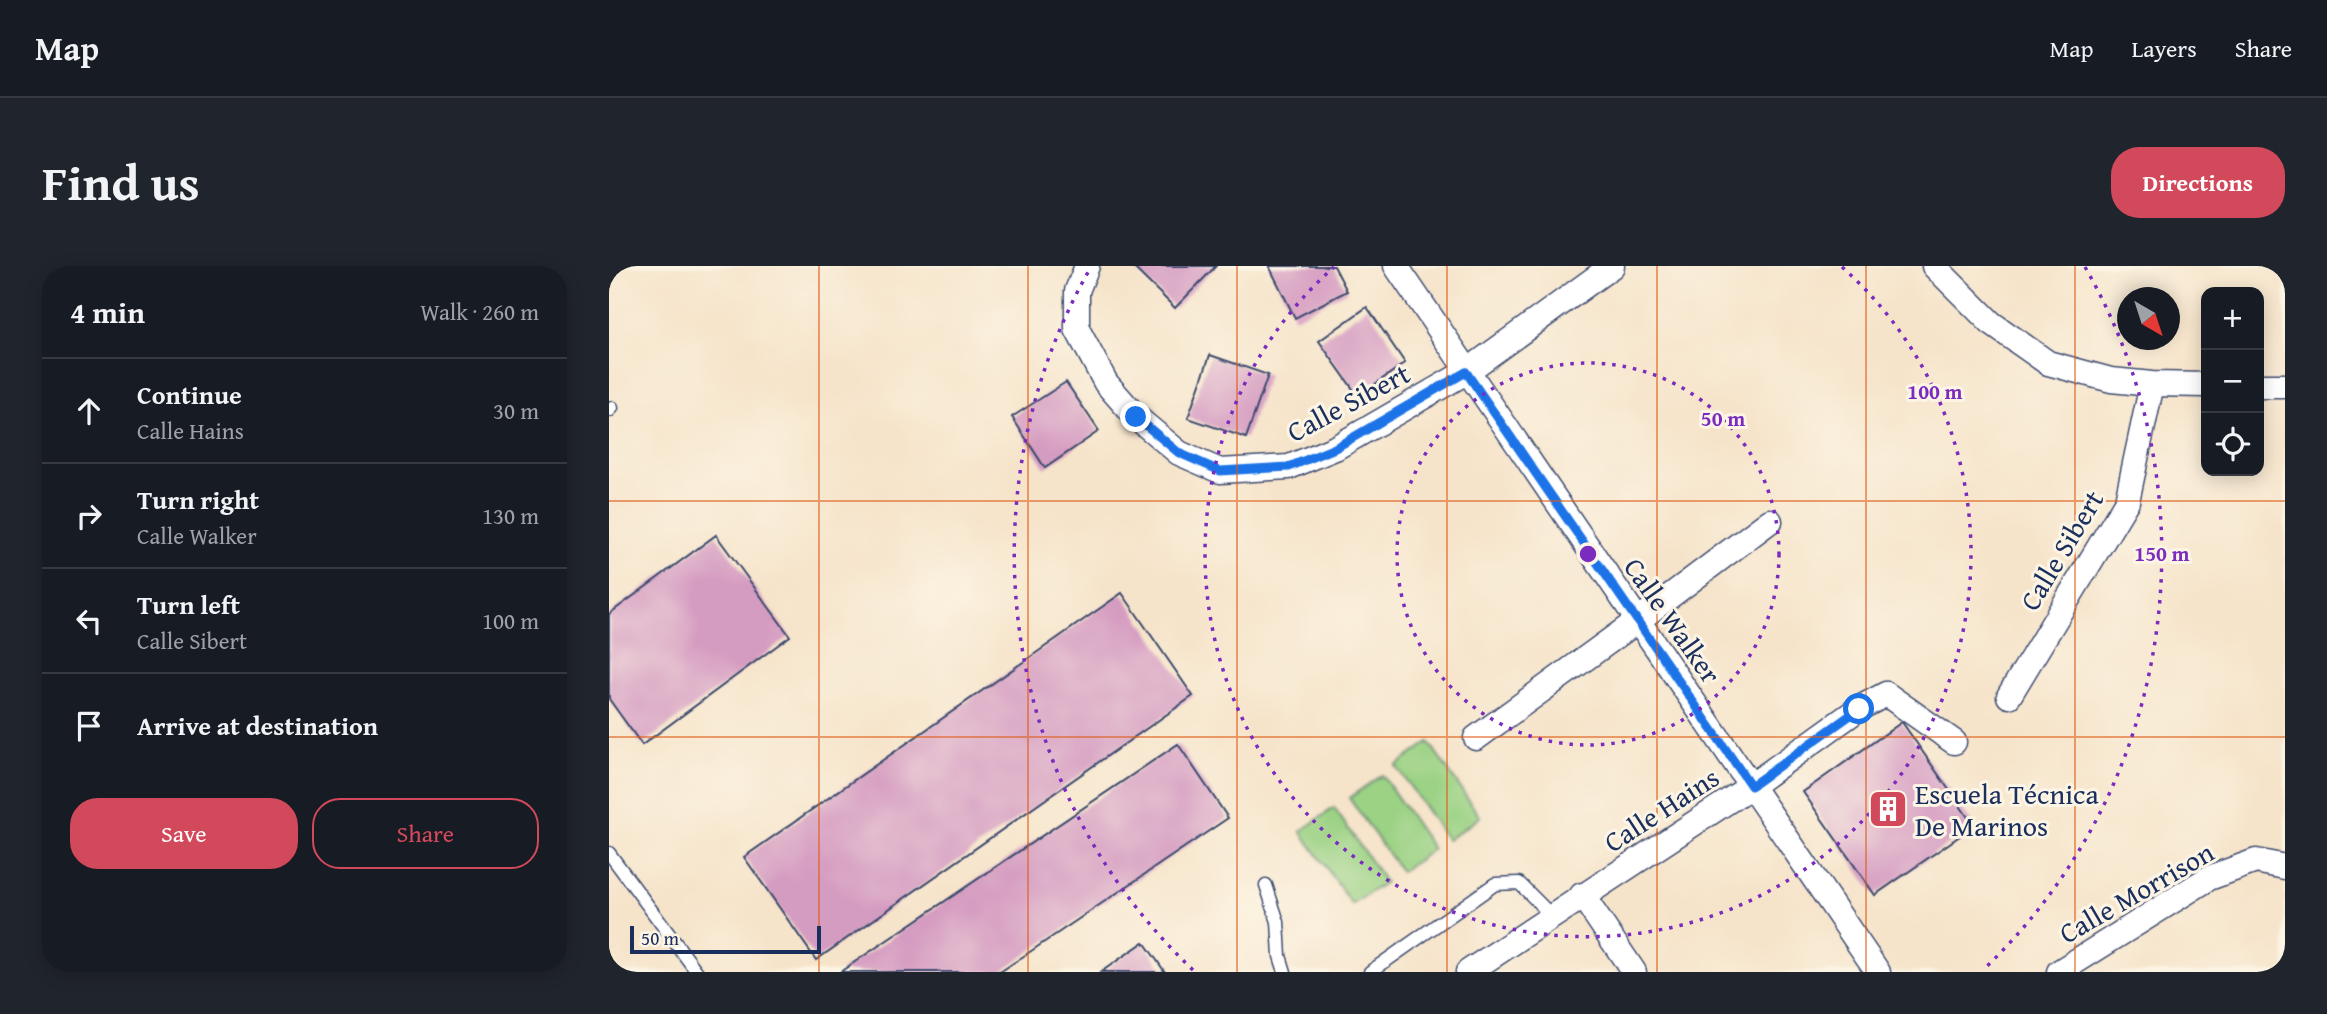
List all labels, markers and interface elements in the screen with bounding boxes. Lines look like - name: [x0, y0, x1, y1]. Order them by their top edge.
- text: Map: [35, 24, 99, 72]
- text: Map: [2050, 31, 2093, 66]
- text: Layers: [2131, 31, 2197, 66]
- text: Share: [2235, 31, 2292, 66]
- text: Find us: [42, 146, 200, 218]
- button: Directions: [2111, 147, 2285, 218]
- north arrow: [2117, 287, 2180, 350]
- map controls: [2201, 287, 2264, 476]
- button: +: [2201, 287, 2264, 350]
- text: 4 min: [70, 290, 145, 334]
- text: Walk · 260 m: [420, 295, 539, 328]
- button: −: [2201, 350, 2264, 413]
- street label: Calle Sibert: [1279, 352, 1417, 452]
- text: Continue: [137, 375, 242, 414]
- text: 100 m: [1907, 376, 1963, 407]
- icon: ahead: [70, 392, 108, 430]
- text: 30 m: [493, 394, 539, 427]
- route end: [1120, 401, 1151, 432]
- text: 50 m: [1701, 403, 1745, 434]
- button: locate: [2201, 413, 2264, 476]
- text: Calle Hains: [137, 414, 244, 447]
- text: Turn right: [137, 480, 259, 519]
- street label: Calle Sibert: [2009, 482, 2113, 618]
- icon: right: [70, 497, 108, 535]
- text: 130 m: [482, 499, 539, 532]
- text: Calle Walker: [137, 519, 257, 552]
- text: 150 m: [2134, 538, 2190, 569]
- centre of rings: [1576, 542, 1600, 566]
- street label: Calle Walker: [1614, 549, 1732, 692]
- text: Turn left: [137, 585, 240, 624]
- icon: left: [70, 602, 108, 640]
- text: 100 m: [482, 604, 539, 637]
- text: Calle Sibert: [137, 624, 247, 657]
- route start: [1843, 693, 1874, 724]
- text: Arrive at destination: [137, 706, 378, 745]
- icon: arrive: [70, 707, 108, 745]
- street label: Calle Hains: [1595, 756, 1727, 862]
- place label: Escuela Técnica De Marinos: [1915, 773, 2099, 846]
- building icon: Escuela Técnica De Marinos: [1867, 788, 1909, 830]
- button: Save: [70, 798, 298, 869]
- button: Share: [312, 798, 539, 869]
- street label: Calle Morrison: [2051, 831, 2221, 953]
- scale bar: [630, 923, 821, 955]
- text: 50 m: [641, 924, 679, 952]

